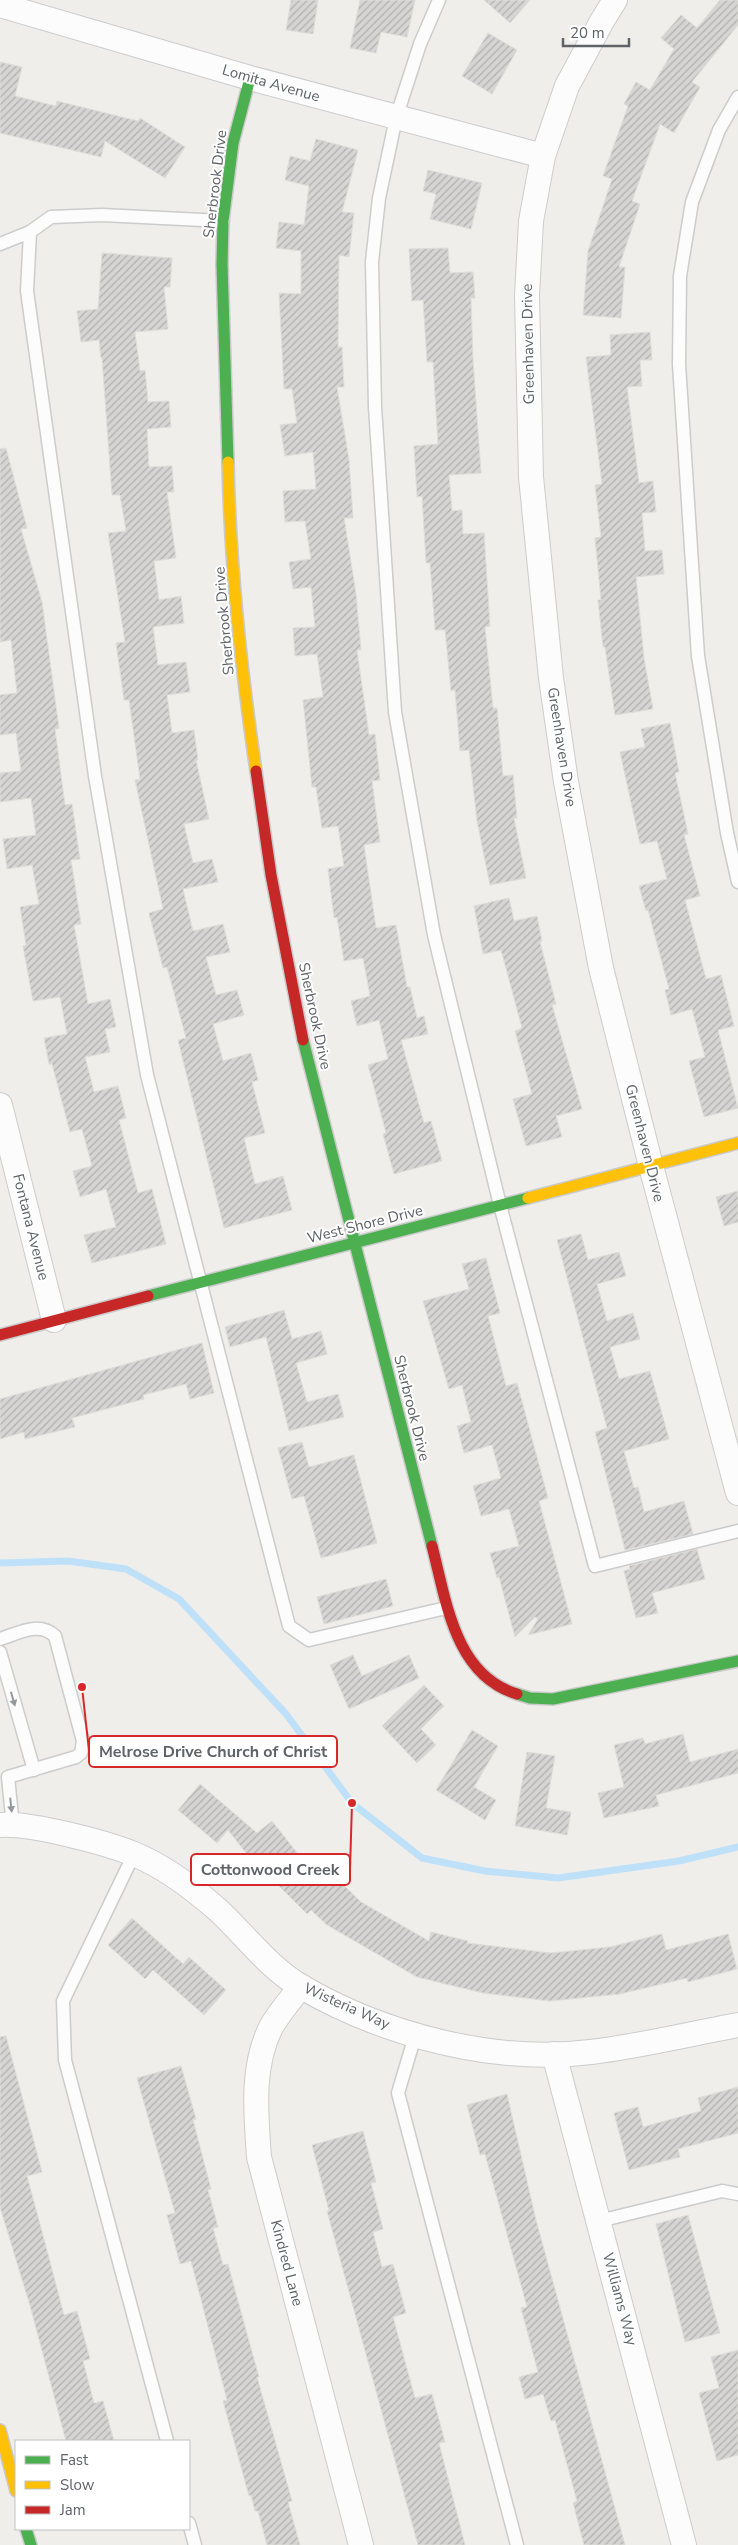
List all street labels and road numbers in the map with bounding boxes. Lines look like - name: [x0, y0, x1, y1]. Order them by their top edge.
- street label: Lomita Avenue: [220, 59, 322, 107]
- street label: Sherbrook Drive: [198, 129, 232, 239]
- street label: Greenhaven Drive: [517, 284, 539, 404]
- street label: Sherbrook Drive: [209, 566, 239, 676]
- street label: Greenhaven Drive: [543, 686, 581, 808]
- street label: Sherbrook Drive: [294, 961, 336, 1071]
- street label: Greenhaven Drive: [621, 1082, 669, 1204]
- street label: Fontana Avenue: [8, 1172, 54, 1282]
- street label: West Shore Drive: [305, 1200, 425, 1248]
- street label: Sherbrook Drive: [389, 1353, 435, 1463]
- street label: Wisteria Way: [301, 1978, 393, 2034]
- street label: Kindred Lane: [266, 2218, 308, 2308]
- street label: Williams Way: [598, 2250, 642, 2348]

